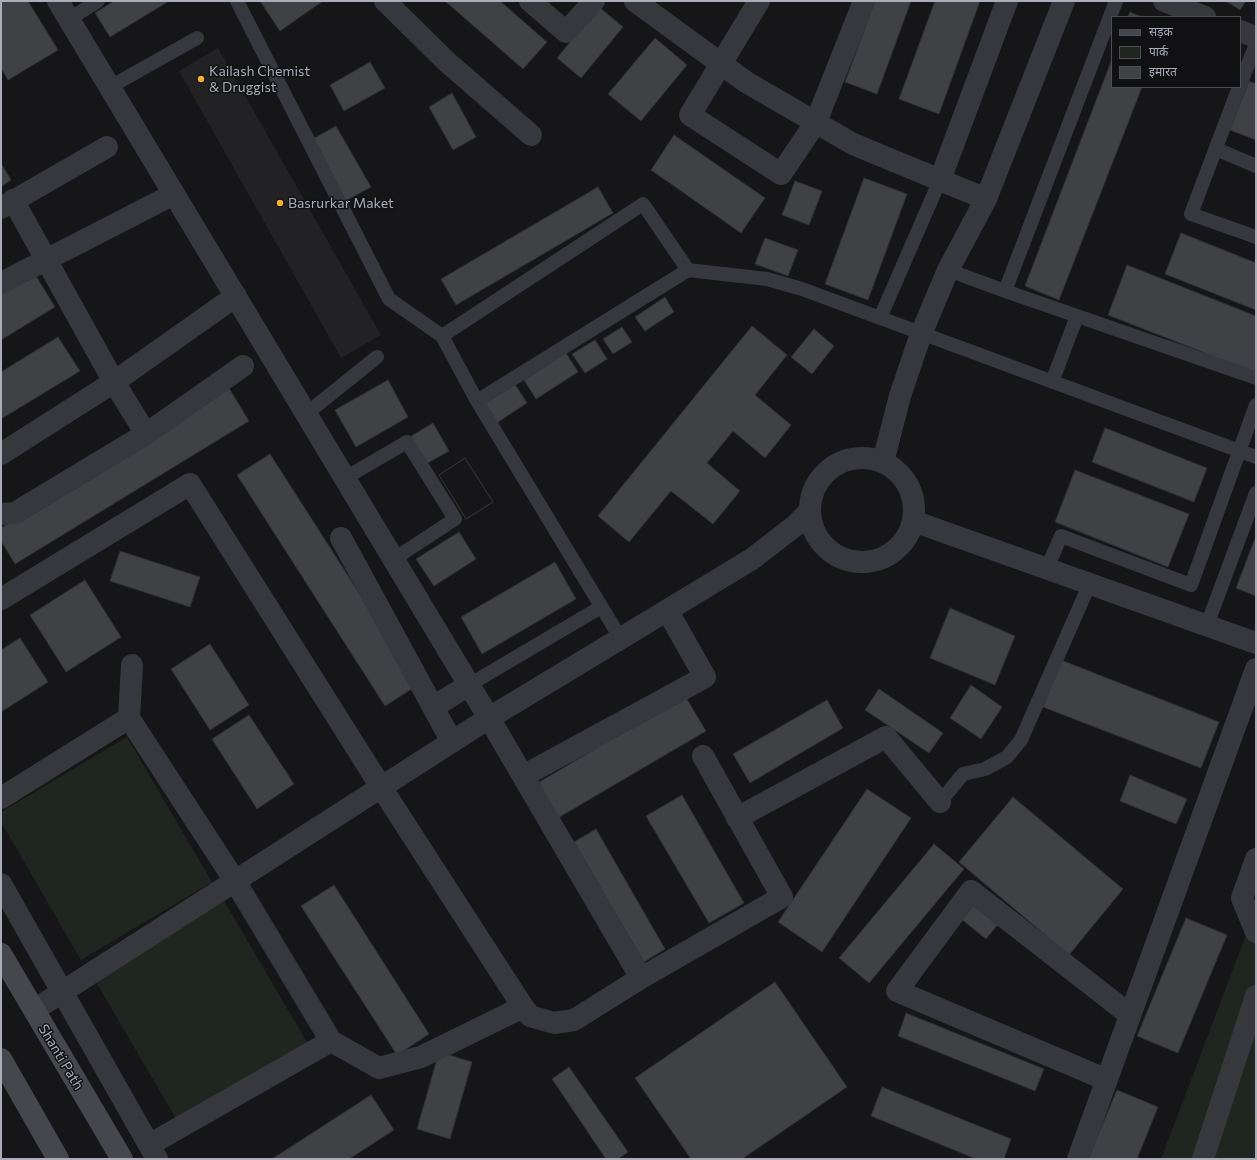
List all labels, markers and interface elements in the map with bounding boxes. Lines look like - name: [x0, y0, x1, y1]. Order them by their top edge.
- legend: [1111, 16, 1241, 88]
- text: सड़क: [1149, 24, 1173, 38]
- text: पार्क: [1149, 44, 1168, 58]
- place label: Kailash Chemist & Druggist: [209, 63, 310, 96]
- text: इमारत: [1149, 64, 1177, 78]
- marker: Kailash Chemist & Druggist: [196, 74, 206, 84]
- place label: Basrurkar Maket: [288, 195, 394, 211]
- marker: Basrurkar Maket: [275, 198, 285, 208]
- street label: Shanti Path: [35, 1021, 87, 1093]

